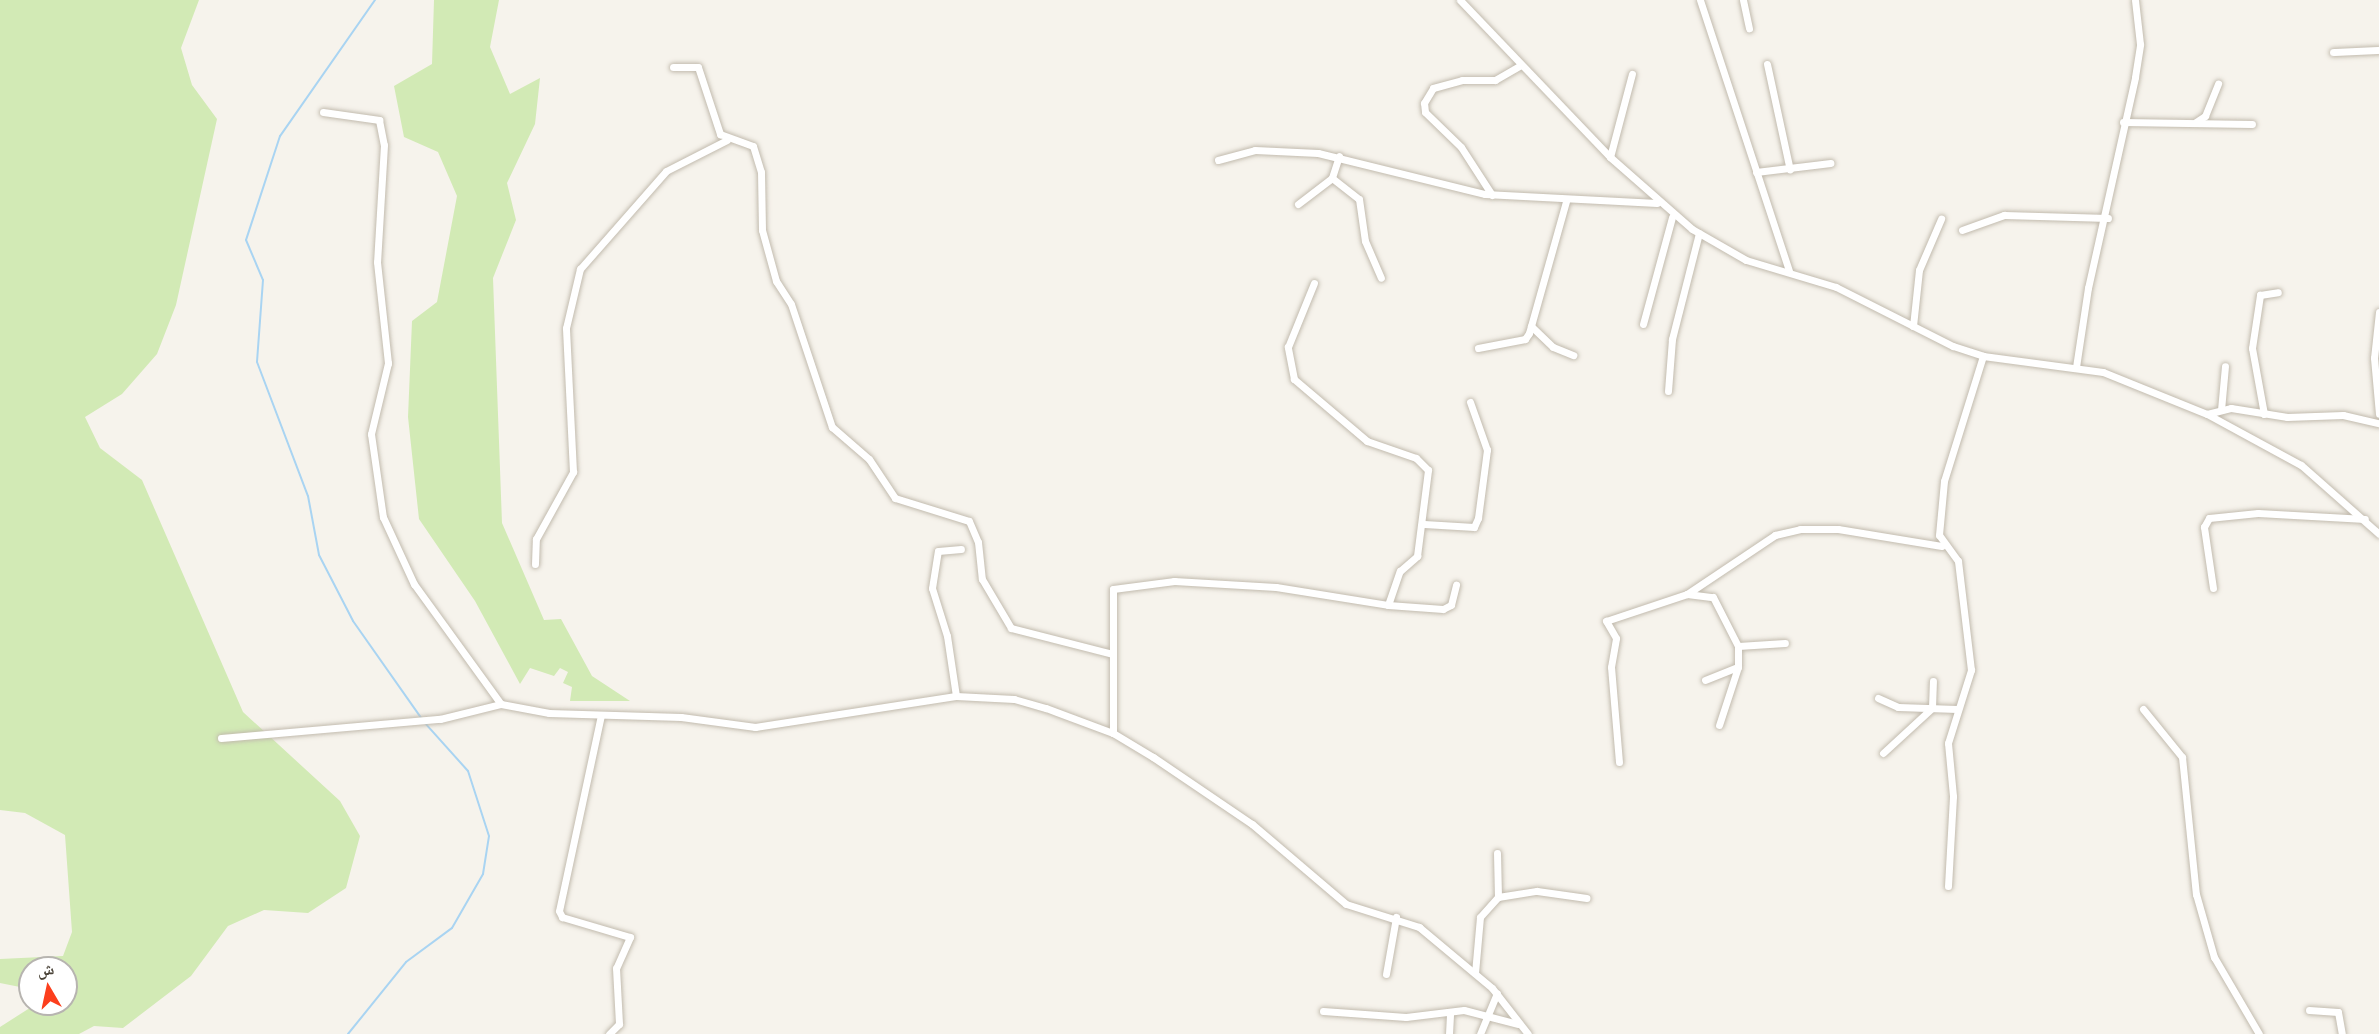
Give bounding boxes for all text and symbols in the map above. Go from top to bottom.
north arrow [18,956,78,1016]
text: ش [35,958,56,982]

